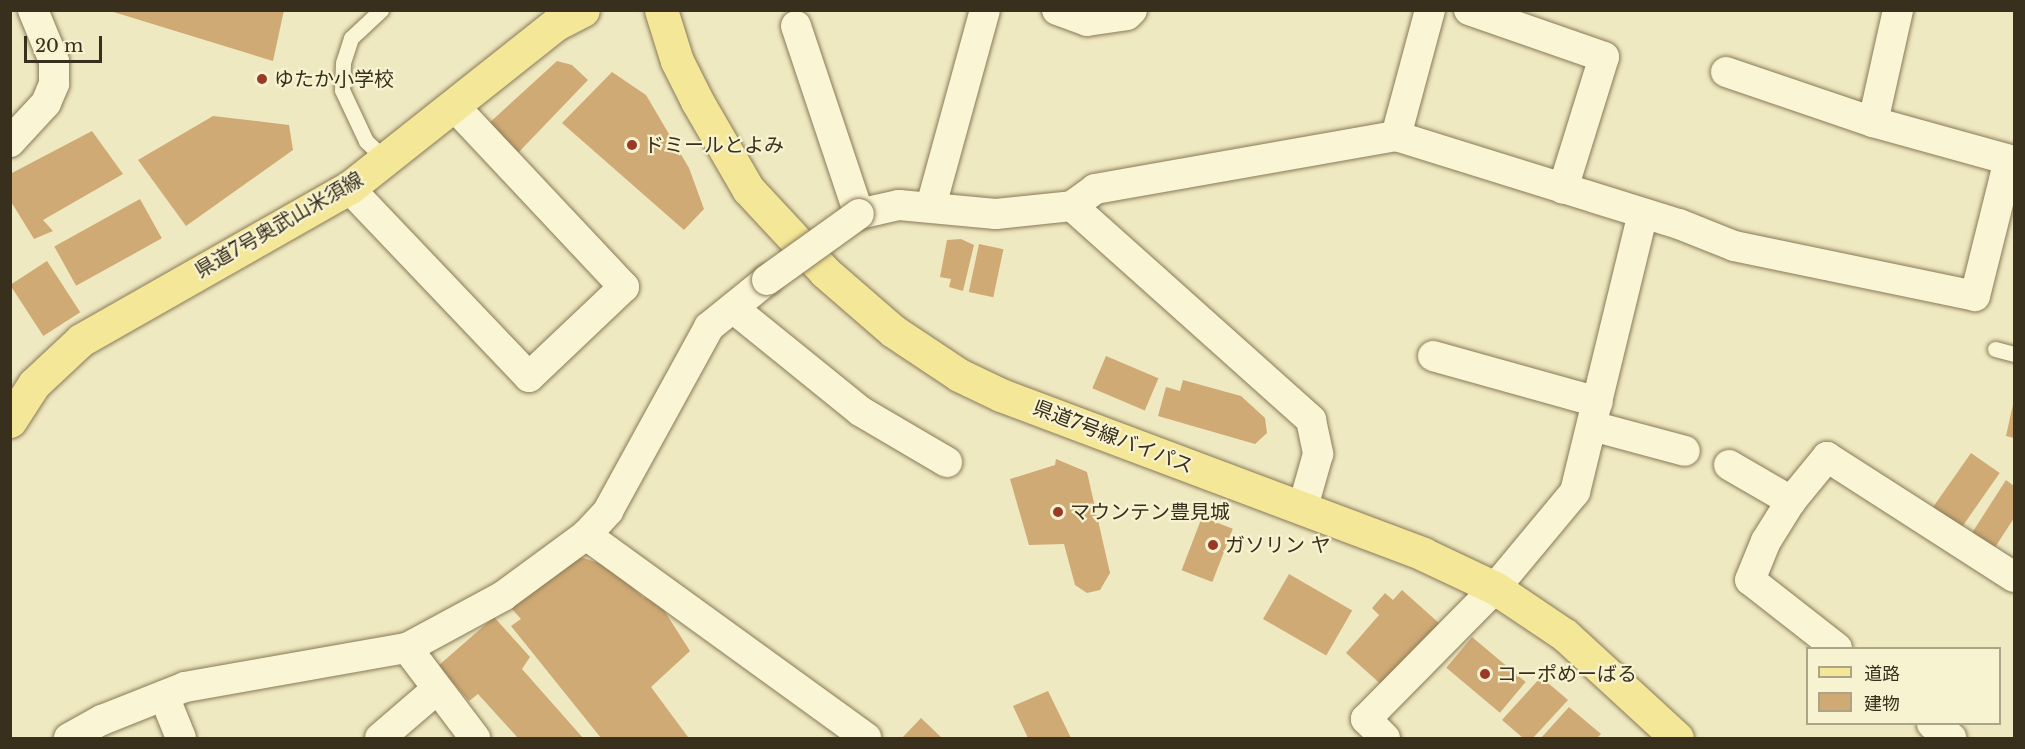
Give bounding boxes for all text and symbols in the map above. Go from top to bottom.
scale bar [27,24,105,62]
text: 20 m [35,35,83,57]
place label: ゆたか小学校 [274,67,394,91]
marker: ゆたか小学校 [255,72,269,86]
place label: ドミールとよみ [644,133,784,157]
marker: ドミールとよみ [625,138,639,152]
street label: 県道7号奥武山米須線 [191,167,367,283]
street label: 県道7号線バイパス [1029,395,1197,479]
place label: マウンテン豊見城 [1070,500,1230,524]
marker: マウンテン豊見城 [1051,505,1065,519]
place label: ガソリン ヤ [1225,533,1331,557]
marker: ガソリン ヤ [1206,538,1220,552]
legend [1806,647,2001,725]
place label: コーポめーばる [1497,662,1637,686]
text: 道路 [1864,663,1900,685]
marker: コーポめーばる [1478,667,1492,681]
text: 建物 [1864,693,1900,715]

